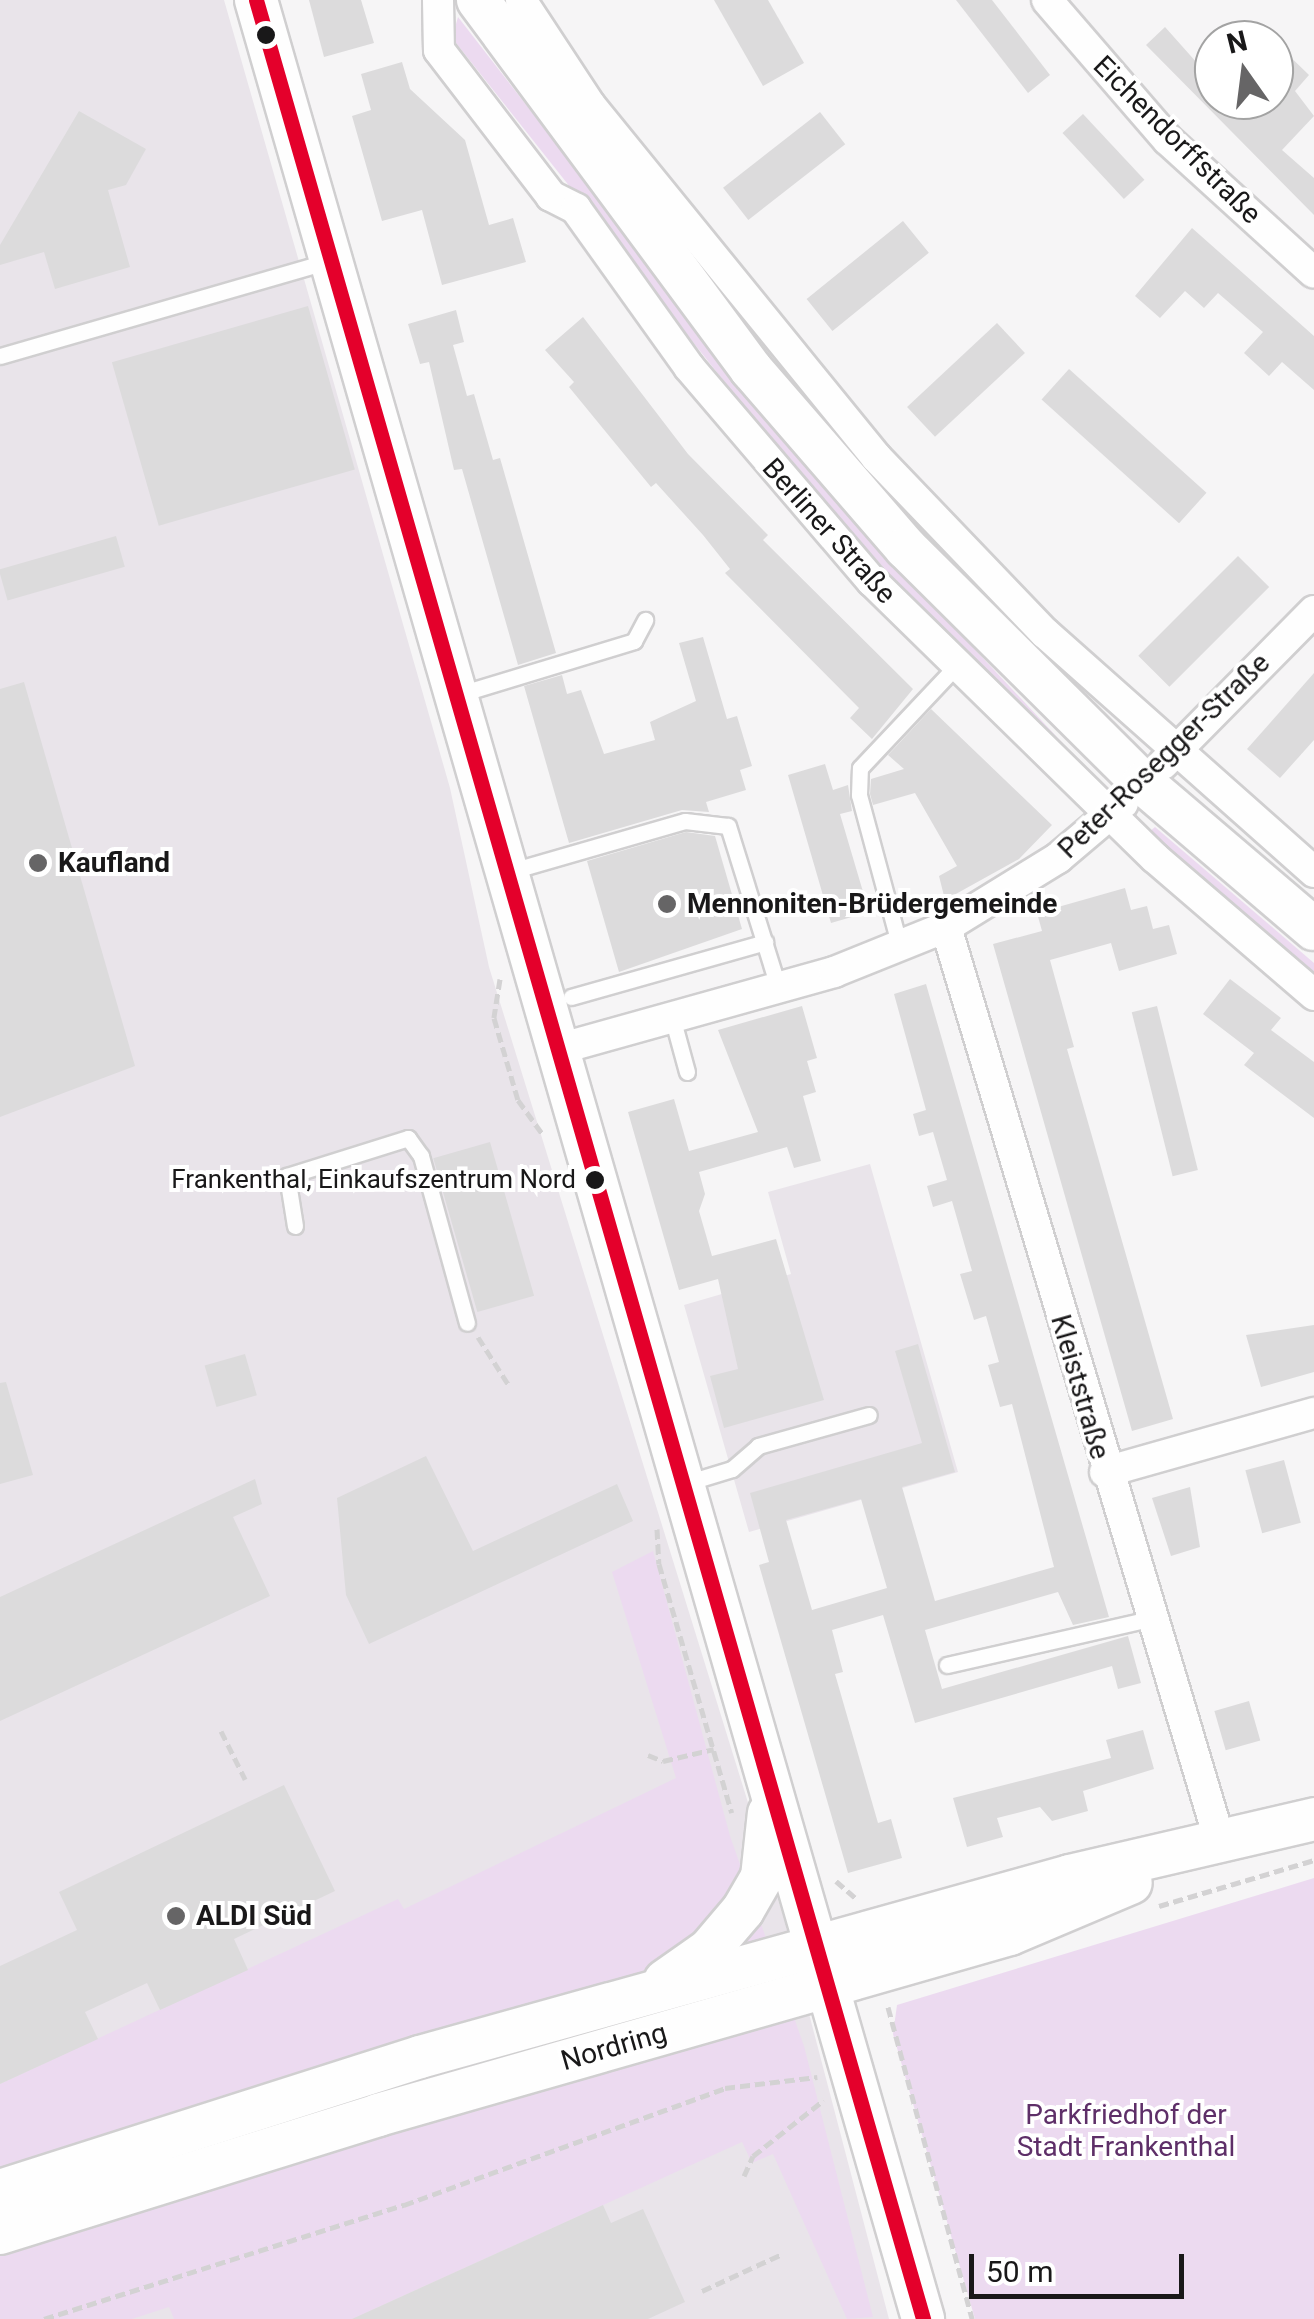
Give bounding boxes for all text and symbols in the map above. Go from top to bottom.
north arrow [1194,20,1294,120]
text: N [1224,24,1251,61]
unlabelled marker [256,25,276,45]
street label: Eichendorffstraße [1086,49,1268,231]
street label: Berliner Straße [755,452,903,610]
street label: Peter-Rosegger-Straße [1051,646,1277,866]
place label: Kaufland [58,846,170,880]
marker: Kaufland [27,852,49,874]
place label: Mennoniten-Brüdergemeinde [687,887,1057,921]
marker: Mennoniten-Brüdergemeinde [656,893,678,915]
place label: Frankenthal, Einkaufszentrum Nord [171,1164,576,1196]
marker: Frankenthal, Einkaufszentrum Nord [585,1170,605,1190]
street label: Kleiststraße [1043,1311,1117,1463]
place label: ALDI Süd [196,1899,312,1933]
marker: ALDI Süd [165,1905,187,1927]
street label: Nordring [557,2016,671,2078]
park label: Parkfriedhof der Stadt Frankenthal [1017,2098,1235,2164]
scale bar [974,2234,1189,2296]
text: 50 m [986,2254,1053,2289]

